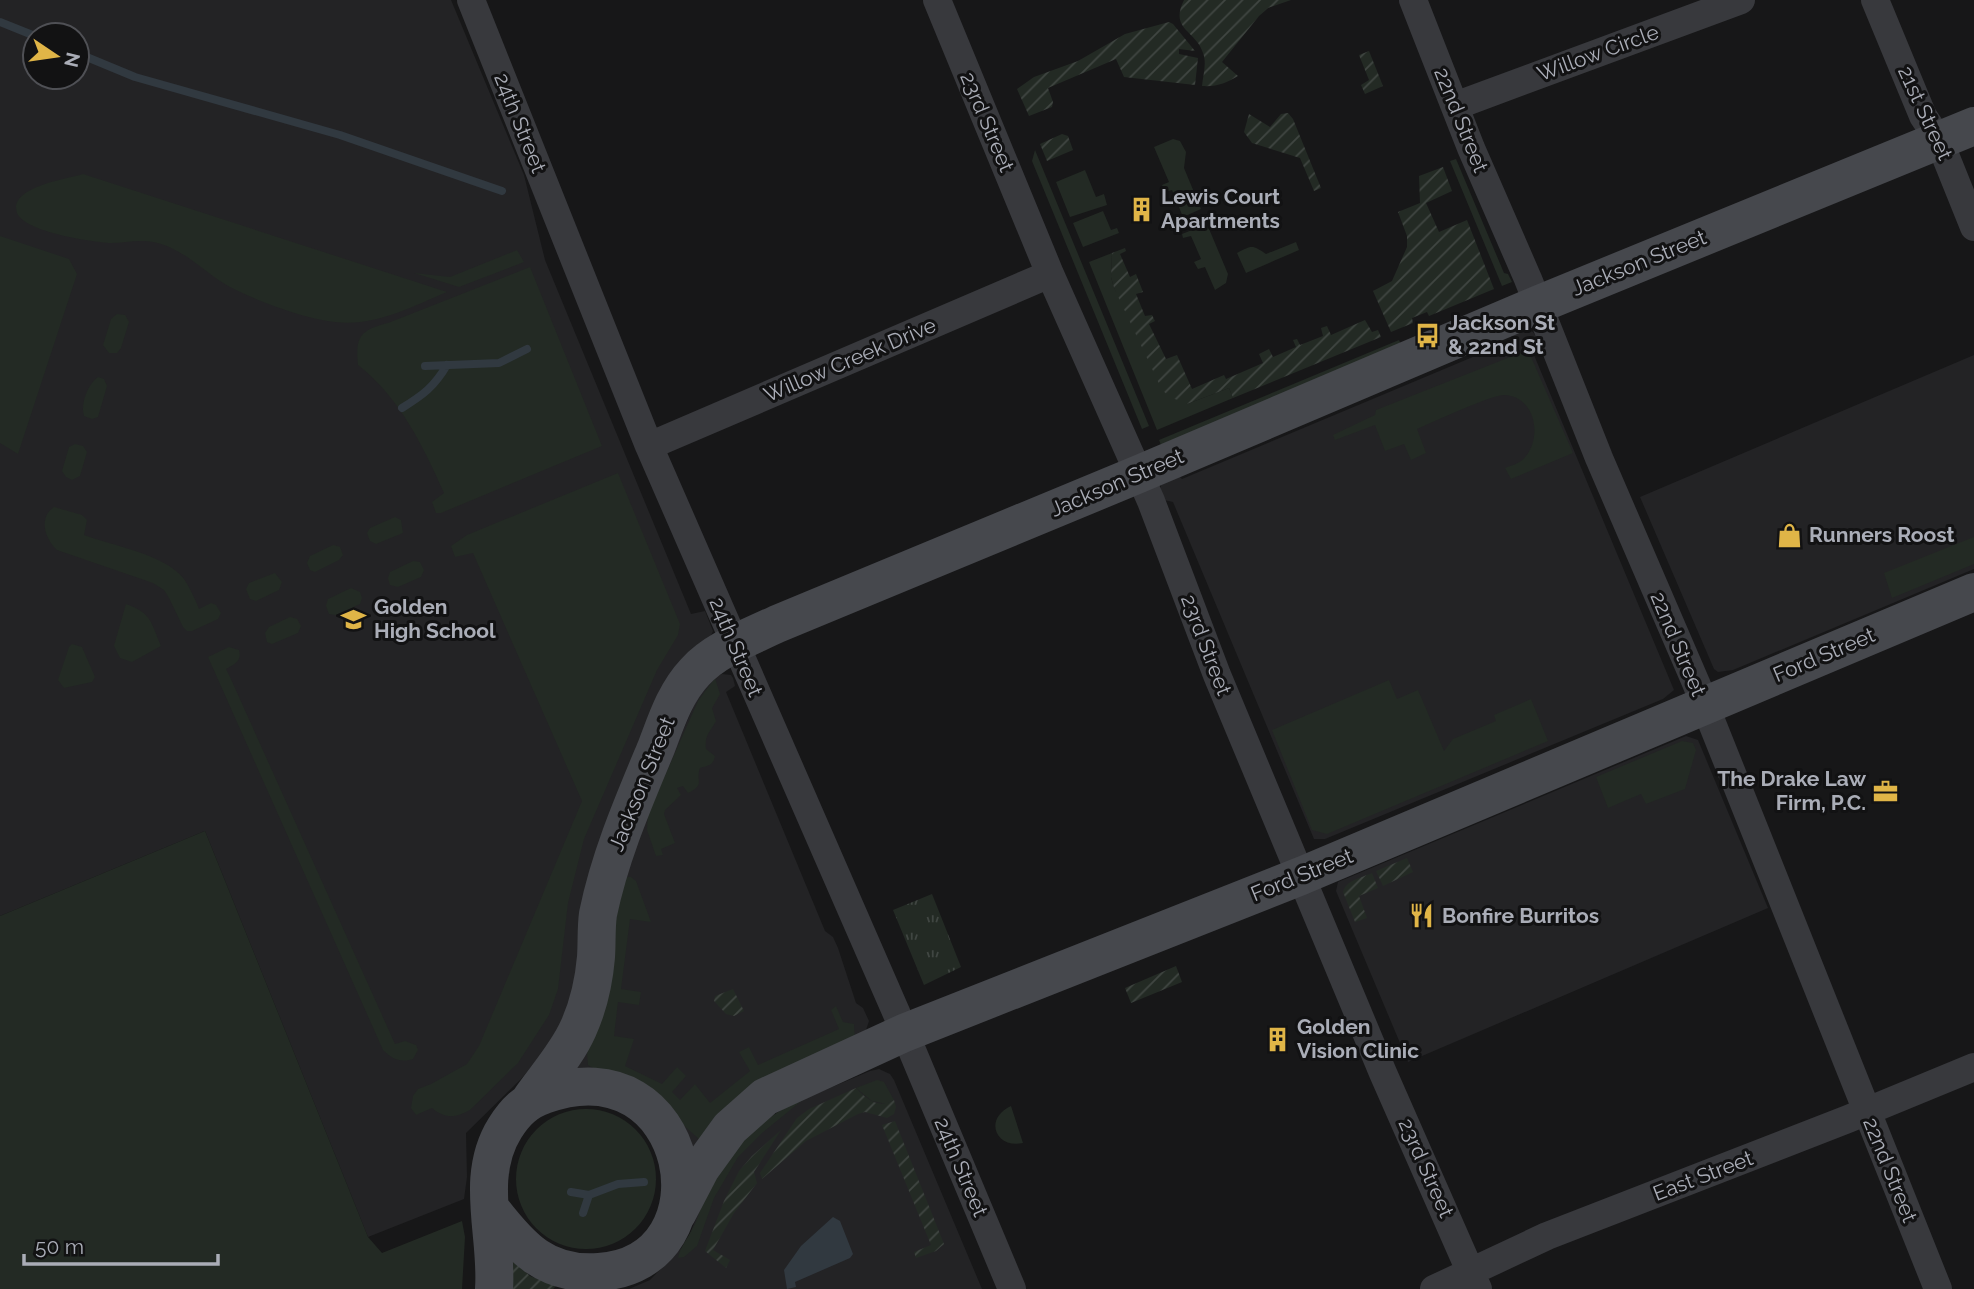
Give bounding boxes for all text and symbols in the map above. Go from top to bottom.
street label: Willow Circle [1534,19,1662,86]
north arrow [21,21,91,91]
text: N [60,50,85,69]
street label: 21st Street [1893,62,1958,164]
street label: 22nd Street [1429,64,1494,176]
street label: 23rd Street [955,68,1020,175]
street label: 24th Street [489,69,552,176]
place label: Lewis Court Apartments [1161,184,1280,233]
building icon: Lewis Court Apartments [1127,195,1155,223]
street label: Jackson Street [1568,224,1710,301]
place label: Jackson St & 22nd St [1448,310,1555,359]
street label: Willow Creek Drive [760,312,940,407]
bus stop icon: Jackson St & 22nd St [1414,321,1442,349]
street label: Jackson Street [1046,443,1187,522]
shop icon: Runners Roost [1775,521,1803,549]
place label: Runners Roost [1809,522,1955,547]
street label: 22nd Street [1645,588,1712,700]
street label: 23rd Street [1176,591,1237,699]
street label: 24th Street [704,593,769,700]
place label: Golden High School [374,594,496,643]
school or university icon: Golden High School [340,605,368,633]
street label: Ford Street [1769,622,1878,687]
street label: Jackson Street [603,713,680,855]
place label: The Drake Law Firm, P.C. [1717,766,1866,815]
office icon: The Drake Law Firm, P.C. [1872,777,1900,805]
street label: Ford Street [1247,843,1357,906]
restaurant icon: Bonfire Burritos [1408,902,1436,930]
place label: Bonfire Burritos [1442,903,1599,928]
place label: Golden Vision Clinic [1297,1014,1419,1063]
building icon: Golden Vision Clinic [1263,1025,1291,1053]
street label: 24th Street [929,1113,994,1220]
street label: 23rd Street [1394,1114,1459,1221]
street label: 22nd Street [1858,1114,1923,1226]
street label: East Street [1649,1145,1756,1206]
scale bar [24,1222,219,1266]
text: 50 m [35,1234,84,1259]

